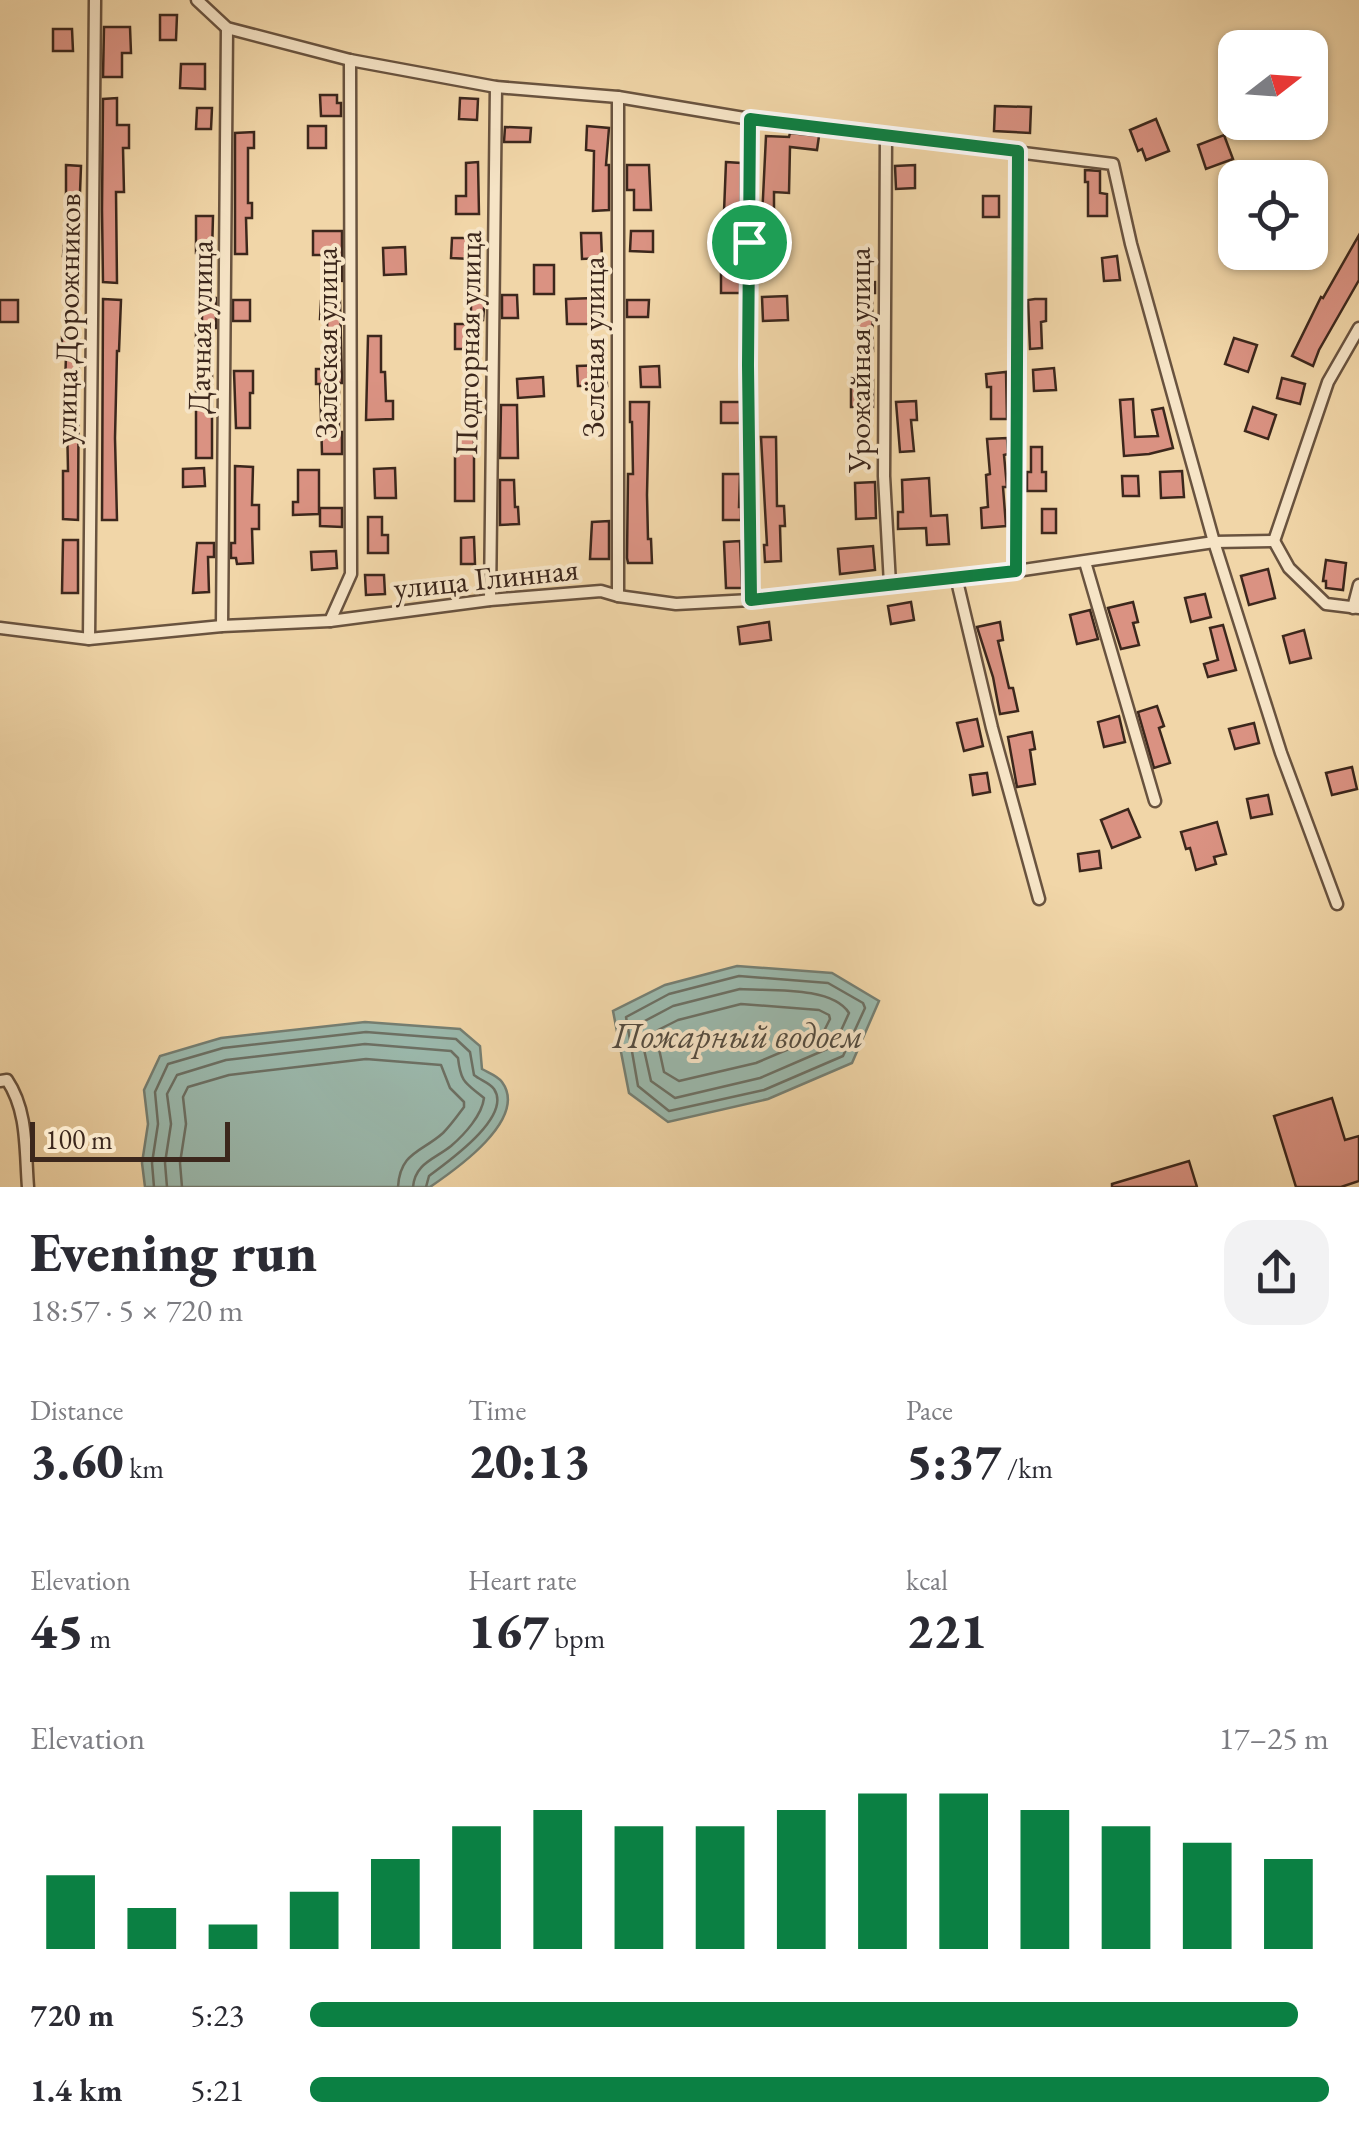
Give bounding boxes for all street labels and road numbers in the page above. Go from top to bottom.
street label: улица Дорожников [44,193,90,445]
street label: Подгорная улица [445,230,491,456]
street label: Дачная улица [177,239,223,414]
street label: Залеская улица [305,247,347,439]
street label: Урожайная улица [838,247,880,474]
street label: Зелёная улица [572,256,614,438]
street label: улица Глинная [391,547,581,609]

